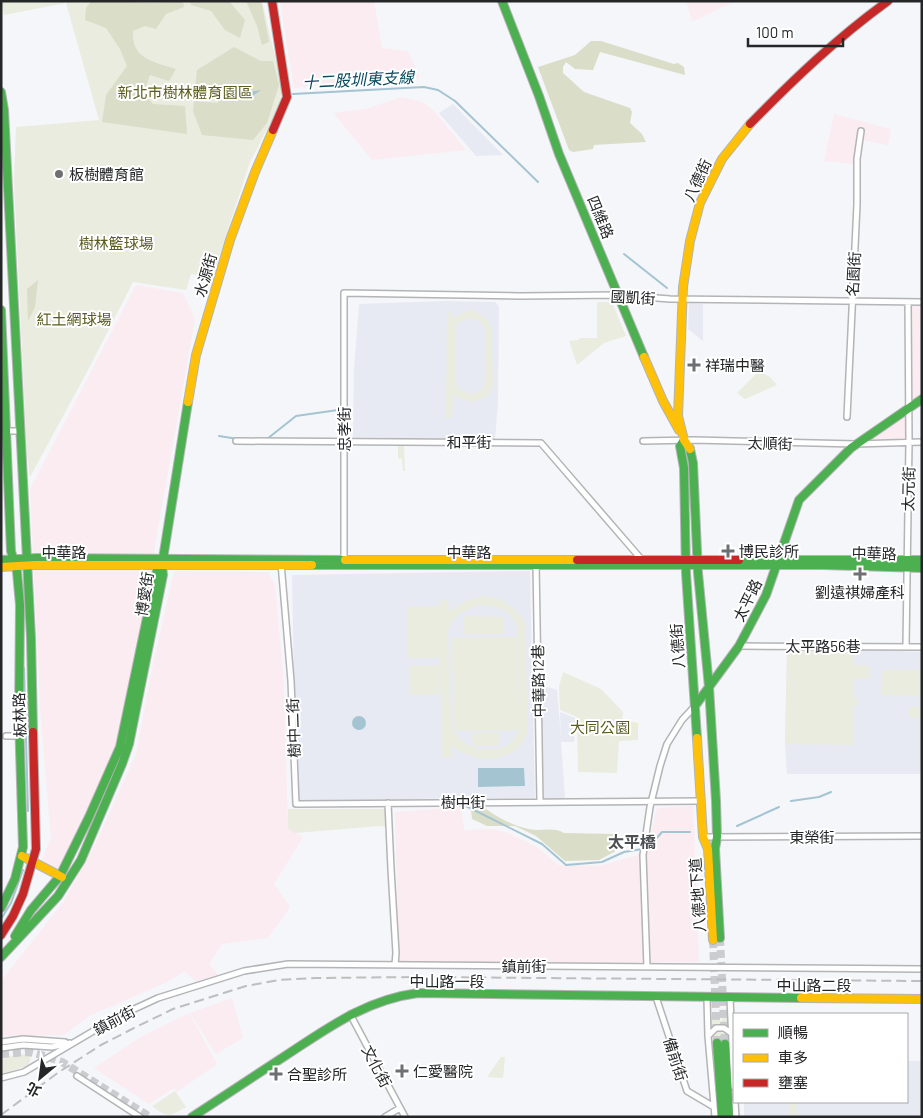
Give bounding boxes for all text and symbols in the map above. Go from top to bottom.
scale bar [748,15,843,47]
text: 100 m [756,23,794,41]
water label: 十二股圳東支線 [302,66,416,91]
park label: 新北市樹林體育園區 [117,83,253,101]
street label: 八德街 [679,156,715,204]
place label: 板樹體育館 [69,165,144,183]
marker: 板樹體育館 [53,168,65,180]
street label: 四維路 [584,193,618,241]
park label: 樹林籃球場 [78,234,154,252]
street label: 水源街 [190,251,220,299]
street label: 名園街 [843,251,863,297]
street label: 國凱街 [610,287,656,307]
park label: 紅土網球場 [36,310,112,328]
place label: 祥瑞中醫 [705,356,765,374]
marker: 祥瑞中醫 [687,358,701,372]
street label: 忠孝街 [335,406,353,452]
street label: 和平街 [446,433,492,451]
street label: 太順街 [747,434,793,452]
street label: 太元街 [899,466,917,512]
place label: 博民診所 [739,542,799,560]
street label: 中華路 [41,543,87,561]
street label: 中華路 [446,543,492,561]
marker: 博民診所 [721,544,735,558]
street label: 中華路 [851,544,897,562]
marker: 劉遠祺婦產科 [853,567,867,581]
street label: 博愛街 [132,570,156,618]
street label: 太平路 [729,576,765,624]
place label: 劉遠祺婦產科 [815,583,905,601]
street label: 八德街 [666,623,688,669]
street label: 太平路56巷 [785,637,861,655]
street label: 中華路12巷 [528,644,548,718]
street label: 板林路 [9,692,29,738]
street label: 樹中二街 [283,698,303,758]
park label: 大同公園 [570,718,630,736]
street label: 樹中街 [440,793,486,811]
street label: 東榮街 [789,828,835,846]
district label: 太平橋 [608,832,656,851]
street label: 八德地下道 [685,857,709,933]
street label: 鎮前街 [501,957,547,975]
street label: 中山路一段 [409,972,485,990]
street label: 中山路二段 [776,976,852,994]
street label: 鎮前街 [90,1001,138,1039]
legend [733,1013,908,1103]
text: 順暢 [778,1023,808,1041]
street label: 備前街 [660,1035,692,1083]
street label: 文化街 [358,1042,396,1090]
text: 車多 [778,1048,808,1066]
north arrow [15,1053,65,1103]
place label: 仁愛醫院 [413,1062,473,1080]
marker: 仁愛醫院 [395,1064,409,1078]
place label: 合聖診所 [287,1065,347,1083]
marker: 合聖診所 [269,1067,283,1081]
text: 壅塞 [778,1073,808,1091]
text: 北 [23,1079,44,1101]

